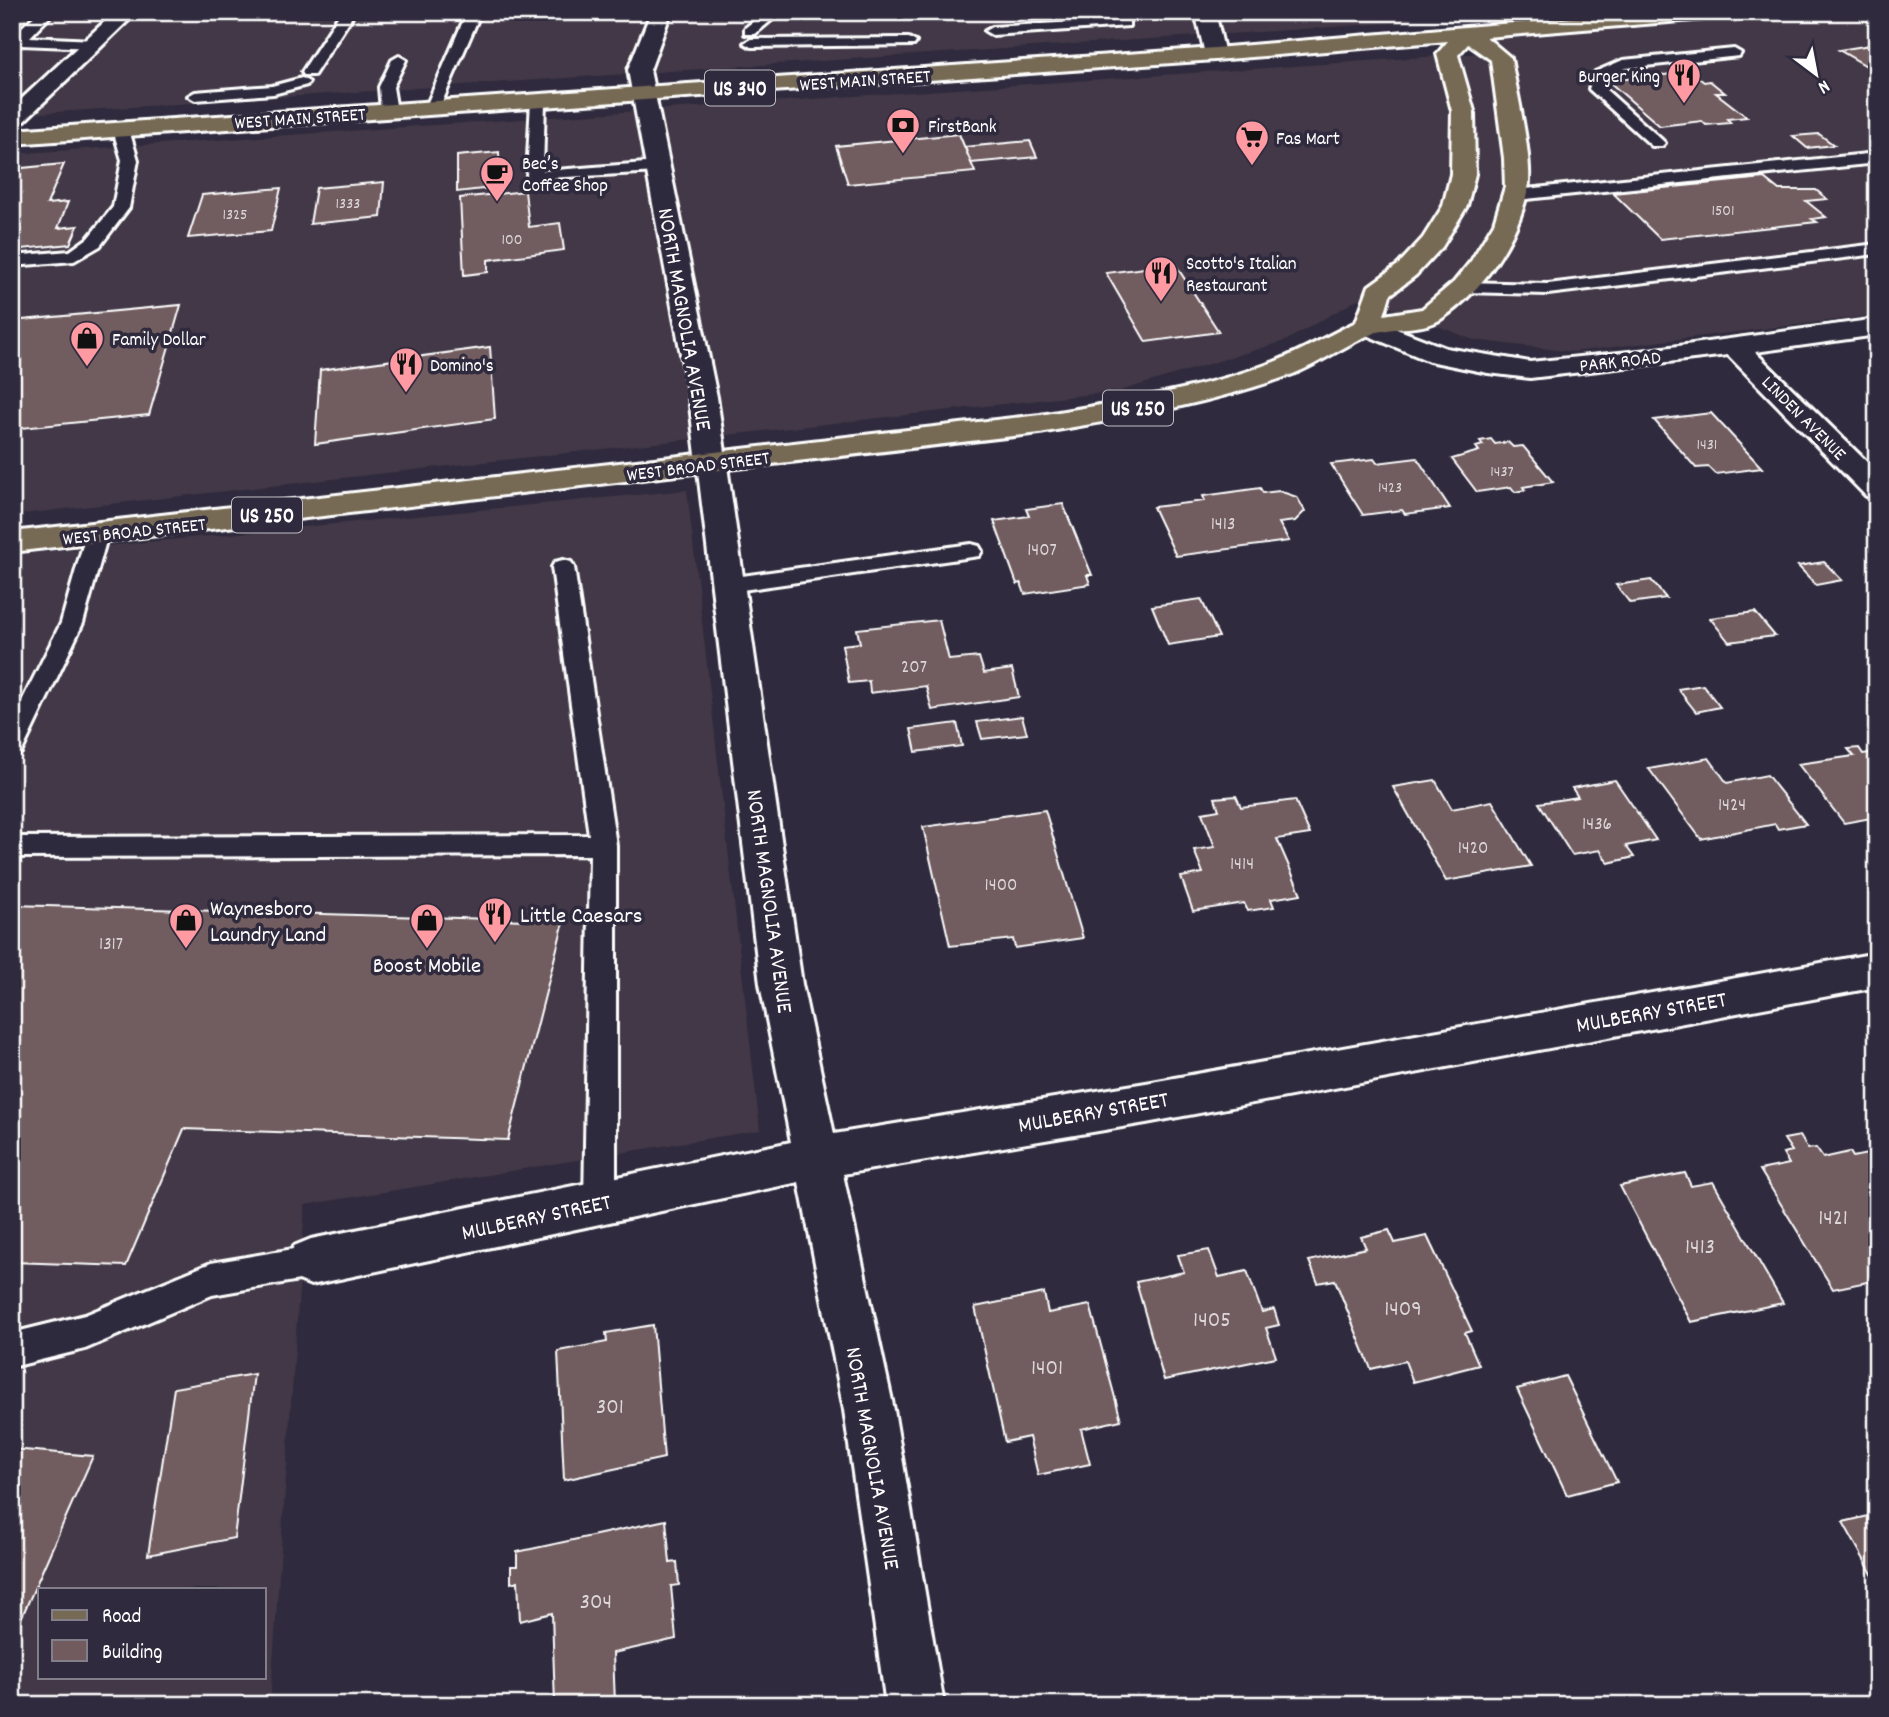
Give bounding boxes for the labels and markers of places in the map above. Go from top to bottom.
restaurant icon: Burger King [1665,56,1703,105]
place label: Burger King [1578,65,1660,92]
bank icon: FirstBank [884,106,922,155]
place label: FirstBank [928,115,997,142]
supermarket icon: Fas Mart [1233,118,1271,167]
place label: Fas Mart [1276,127,1340,154]
place label: Bec’s Coffee Shop [522,152,608,201]
cafe icon: Bec’s Coffee Shop [478,154,516,203]
place label: Scotto's Italian Restaurant [1186,252,1297,301]
restaurant icon: Scotto's Italian Restaurant [1142,254,1180,303]
shop icon: Family Dollar [68,319,106,368]
place label: Family Dollar [112,328,206,355]
restaurant icon: Domino's [387,345,425,394]
place label: Domino's [430,354,494,381]
place label: Waynesboro Laundry Land [210,894,326,953]
restaurant icon: Little Caesars [476,895,514,944]
shop icon: Waynesboro Laundry Land [167,901,205,950]
shop icon: Boost Mobile [408,901,446,950]
place label: Little Caesars [520,901,642,934]
place label: Boost Mobile [373,951,481,984]

